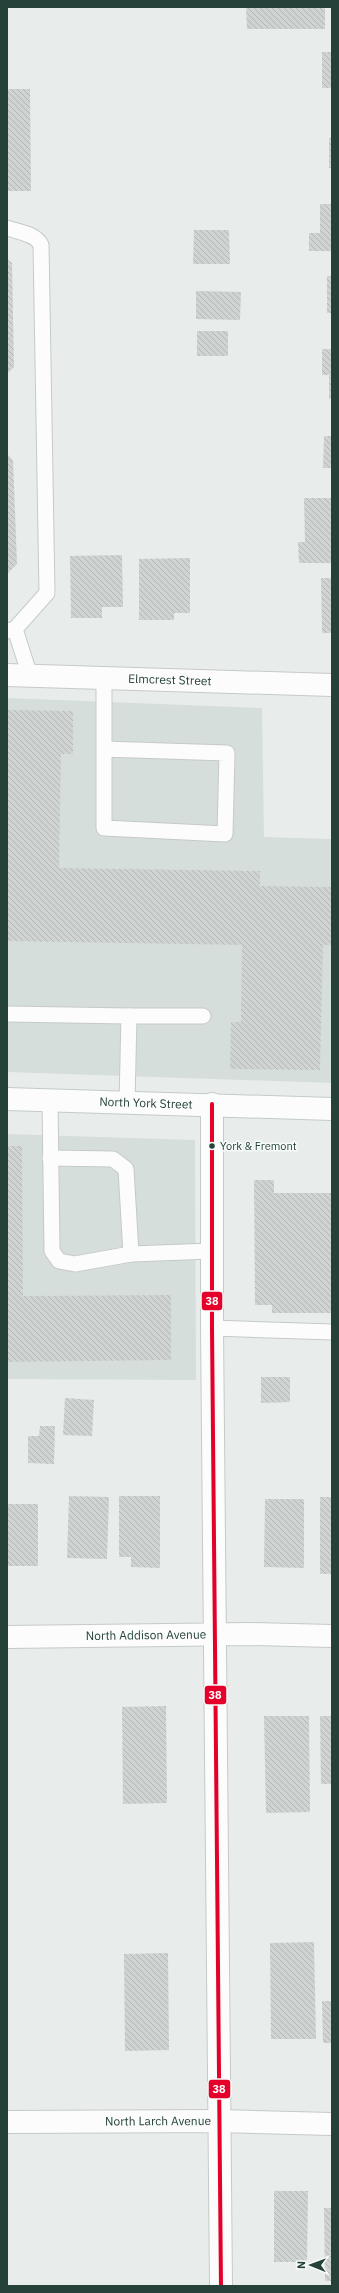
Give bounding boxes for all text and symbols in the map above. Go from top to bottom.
street label: Elmcrest Street [128,671,212,688]
street label: North York Street [99,1094,193,1112]
place label: York & Fremont [220,1139,297,1153]
marker: York & Fremont [207,1141,217,1151]
line badge: 38 [201,1291,223,1311]
text: 38 [205,1294,219,1308]
street label: North Addison Avenue [86,1627,207,1643]
line badge: 38 [204,1685,227,1705]
text: 38 [208,1688,222,1702]
line badge: 38 [208,2079,231,2099]
text: 38 [212,2082,226,2096]
street label: North Larch Avenue [105,2113,212,2129]
north arrow [291,2245,331,2285]
text: N [294,2261,308,2269]

